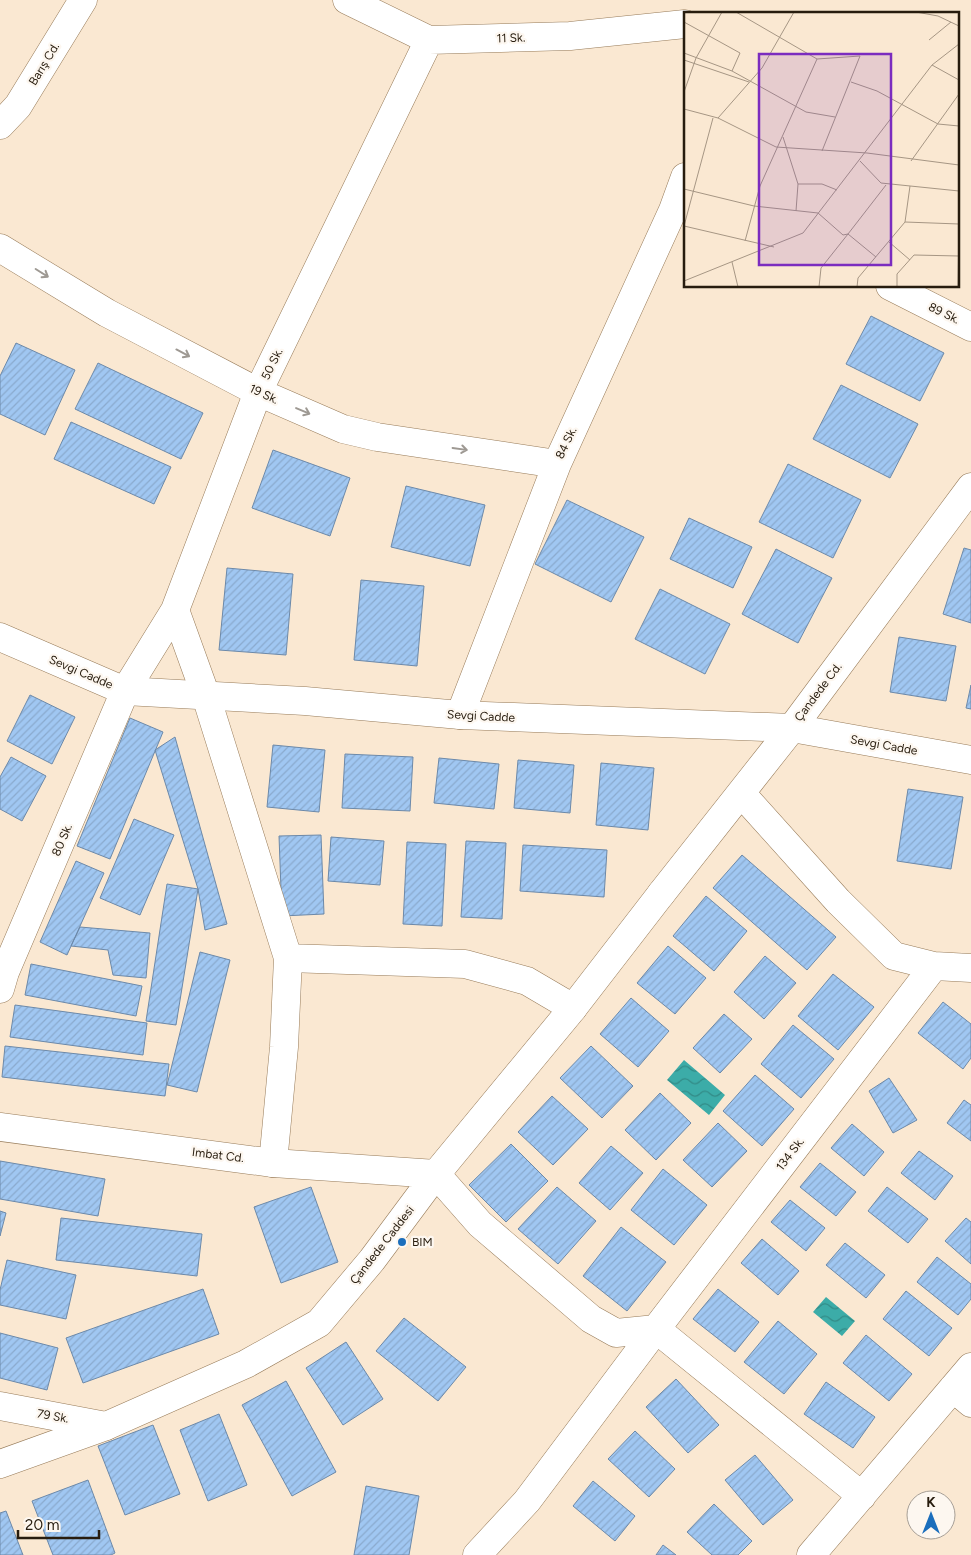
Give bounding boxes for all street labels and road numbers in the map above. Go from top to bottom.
street label: 11 Sk. [496,31,526,45]
street label: Barış Cd. [26,40,62,88]
street label: 89 Sk. [926,300,962,326]
street label: 50 Sk. [258,346,286,382]
street label: 19 Sk. [247,381,281,407]
street label: 84 Sk. [553,425,579,461]
street label: Sevgi Cadde [47,652,115,692]
street label: Çandede Cd. [791,660,845,724]
street label: Sevgi Cadde [447,707,516,725]
street label: Sevgi Cadde [849,732,919,758]
street label: 80 Sk. [49,822,75,858]
street label: 134 Sk. [773,1135,807,1173]
street label: Imbat Cd. [191,1145,245,1165]
street label: Çandede Caddesi [347,1203,417,1287]
street label: 79 Sk. [36,1406,70,1426]

